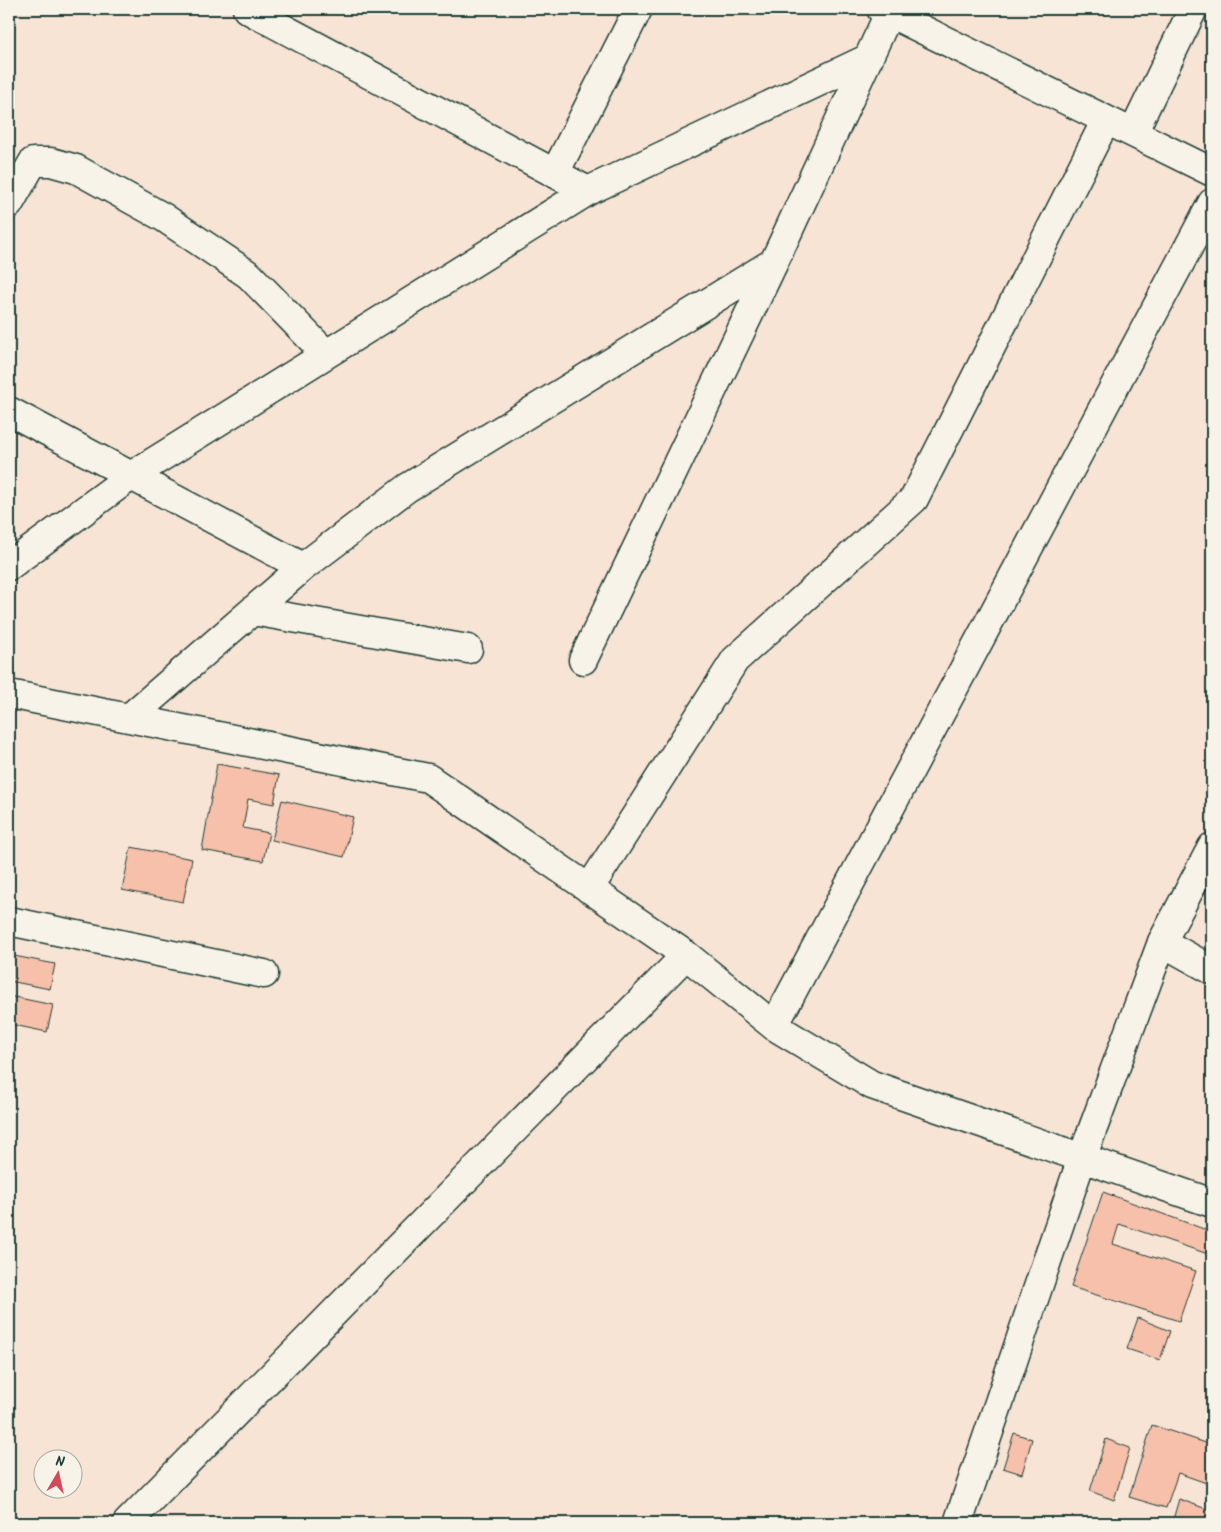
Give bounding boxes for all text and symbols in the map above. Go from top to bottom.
north arrow [32,1450,82,1500]
text: N [54,1451,66,1474]

